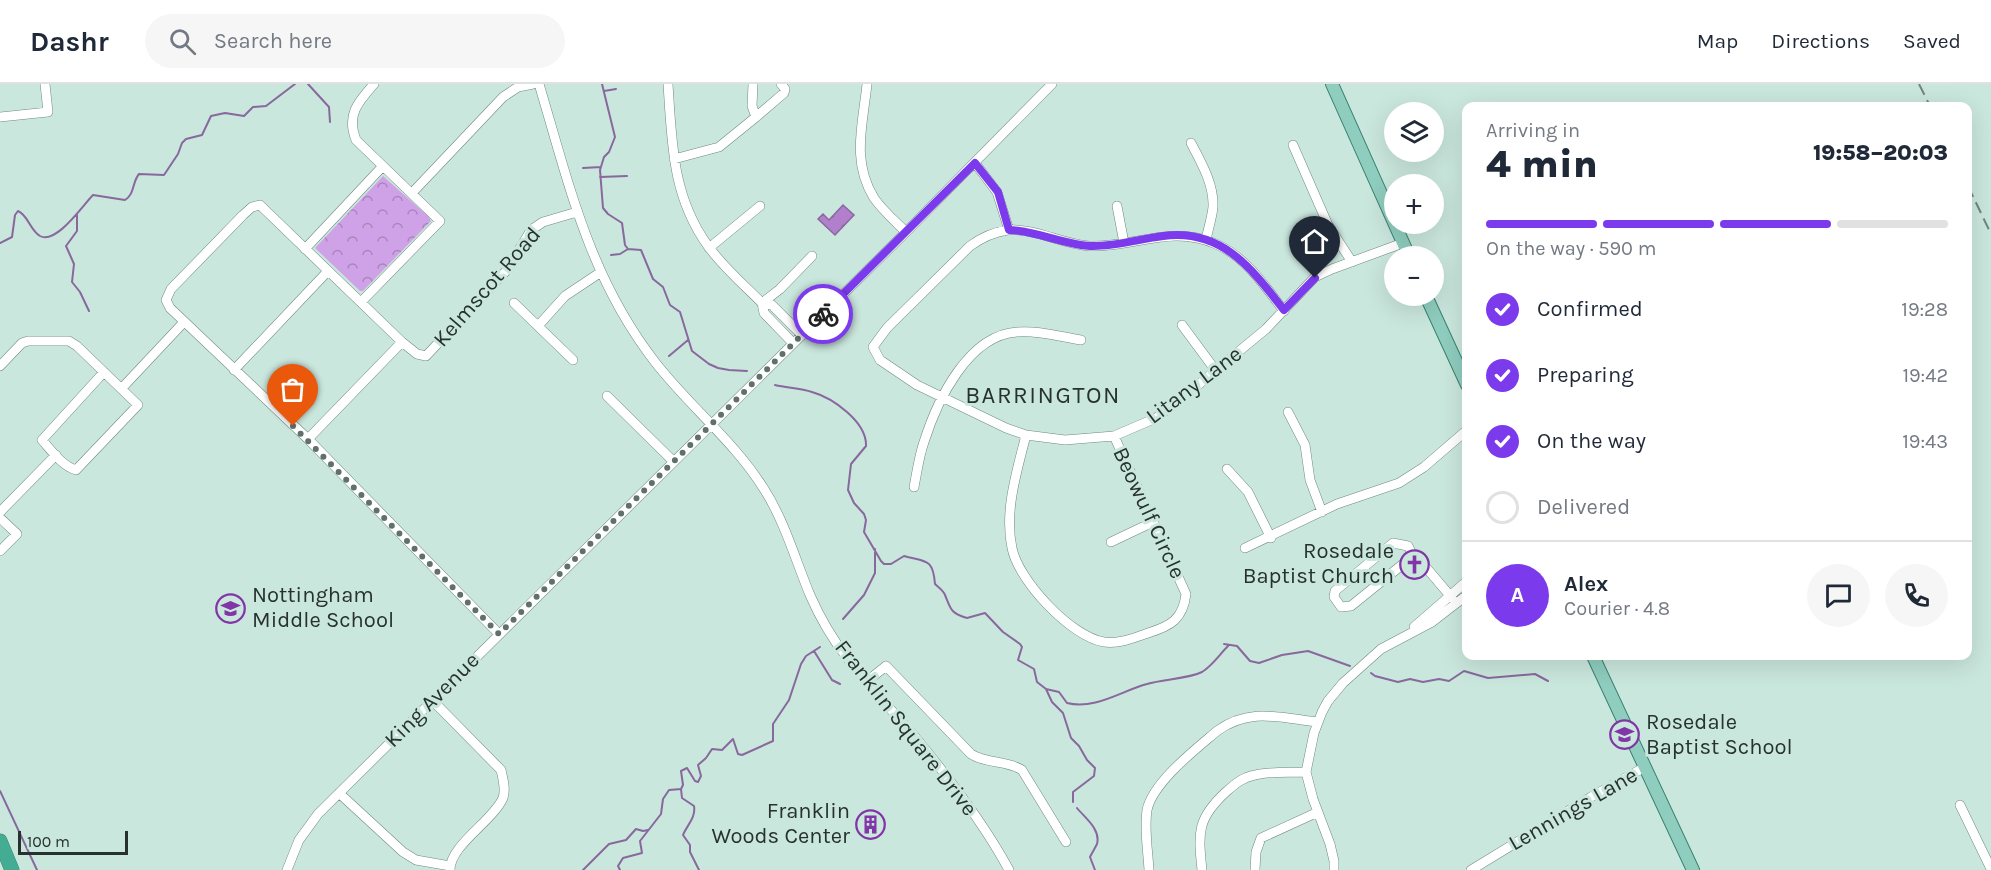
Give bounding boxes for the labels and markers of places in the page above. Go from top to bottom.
pin [1289,216,1340,278]
pin [267,364,318,426]
place label: Rosedale Baptist Church [1243,538,1394,589]
church icon: Rosedale Baptist Church [1399,548,1431,580]
place label: Nottingham Middle School [252,582,394,633]
school or university icon: Nottingham Middle School [215,592,247,624]
place label: Rosedale Baptist School [1646,709,1793,760]
school or university icon: Rosedale Baptist School [1609,719,1641,751]
place label: Franklin Woods Center [712,798,850,849]
building icon: Franklin Woods Center [855,808,887,840]

